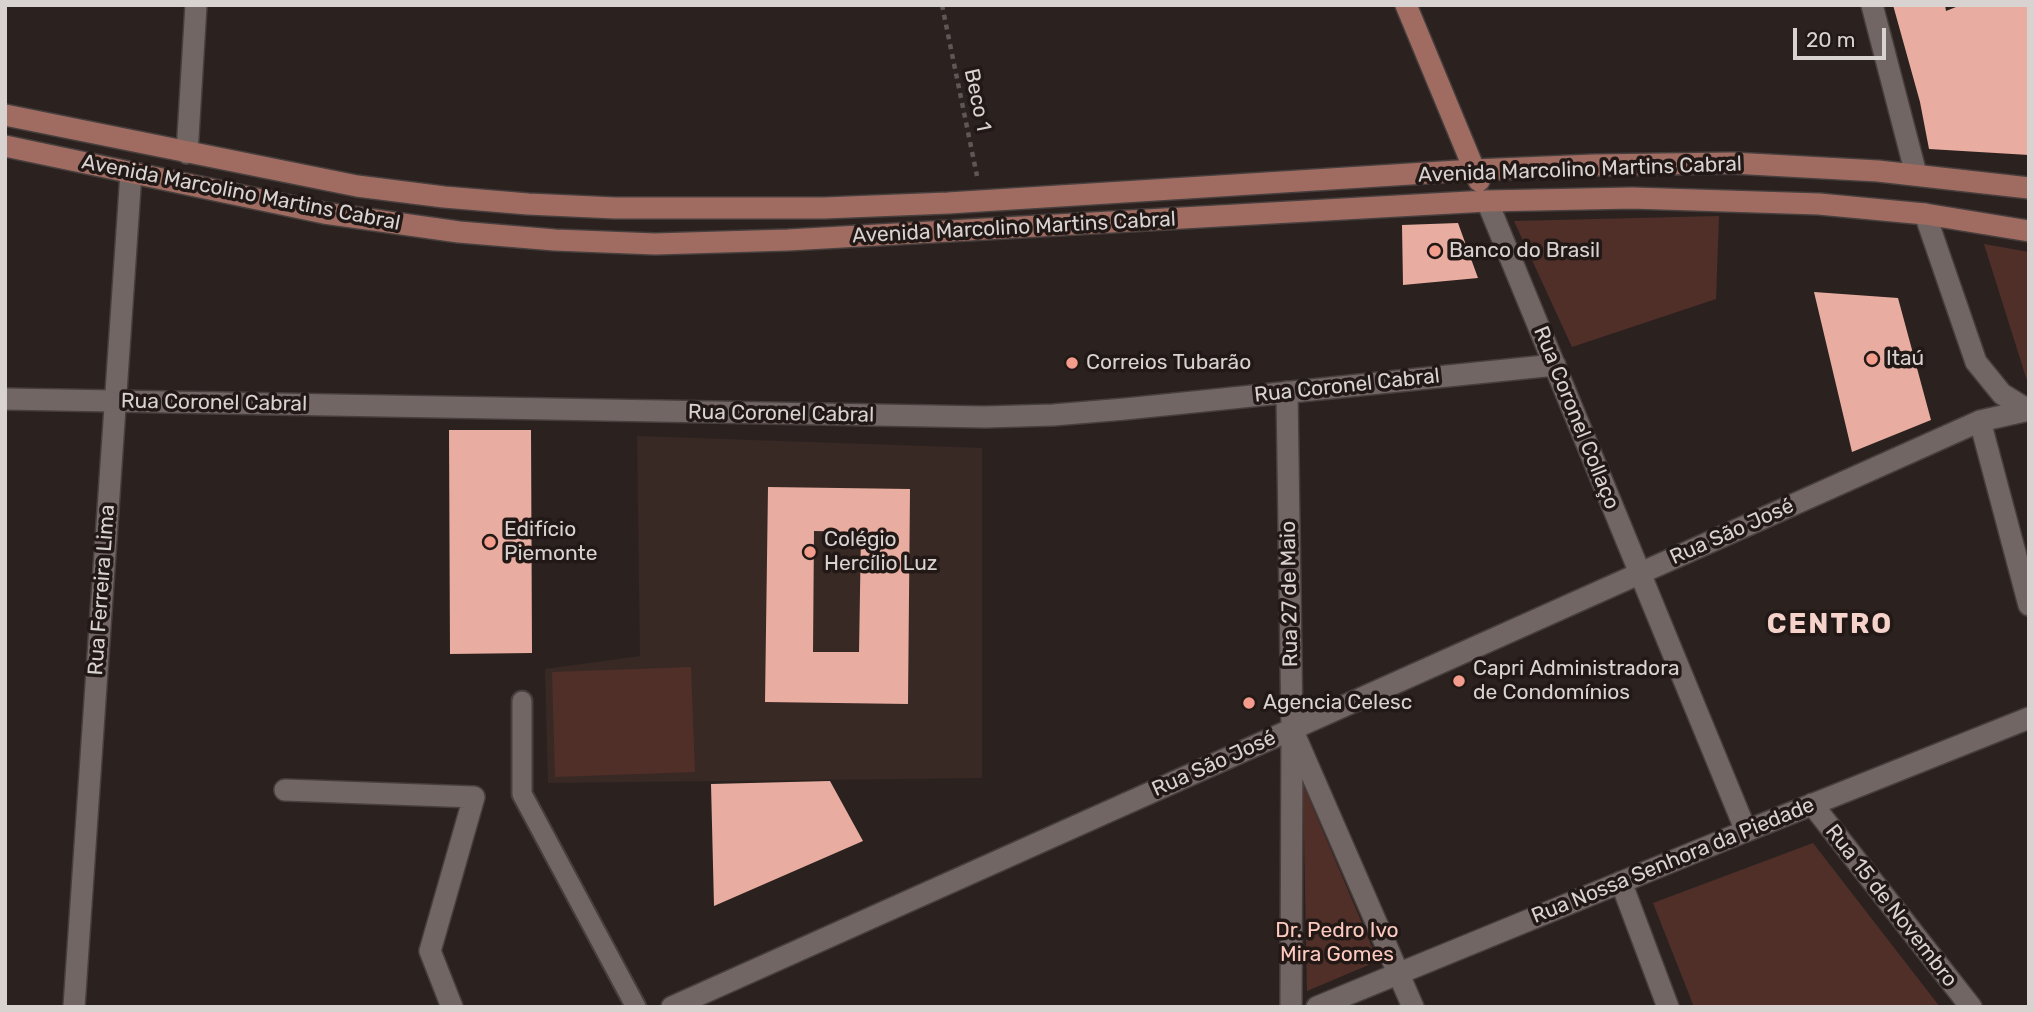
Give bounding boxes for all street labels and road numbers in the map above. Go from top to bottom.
street label: Beco 1 [958,66,996,134]
street label: Avenida Marcolino Martins Cabral [80,150,402,236]
street label: Avenida Marcolino Martins Cabral [1418,152,1742,188]
street label: Avenida Marcolino Martins Cabral [852,207,1176,249]
street label: Rua Coronel Collaço [1528,323,1624,513]
street label: Rua Coronel Cabral [1253,364,1441,408]
street label: Rua Coronel Cabral [121,389,307,417]
street label: Rua Coronel Cabral [688,400,874,428]
street label: Rua São José [1666,493,1798,571]
street label: Rua Ferreira Lima [83,504,121,676]
street label: Rua 27 de Maio [1276,521,1304,667]
street label: Rua São José [1148,725,1280,803]
street label: Rua Nossa Senhora da Piedade [1528,793,1818,929]
street label: Rua 15 de Novembro [1820,820,1962,992]

